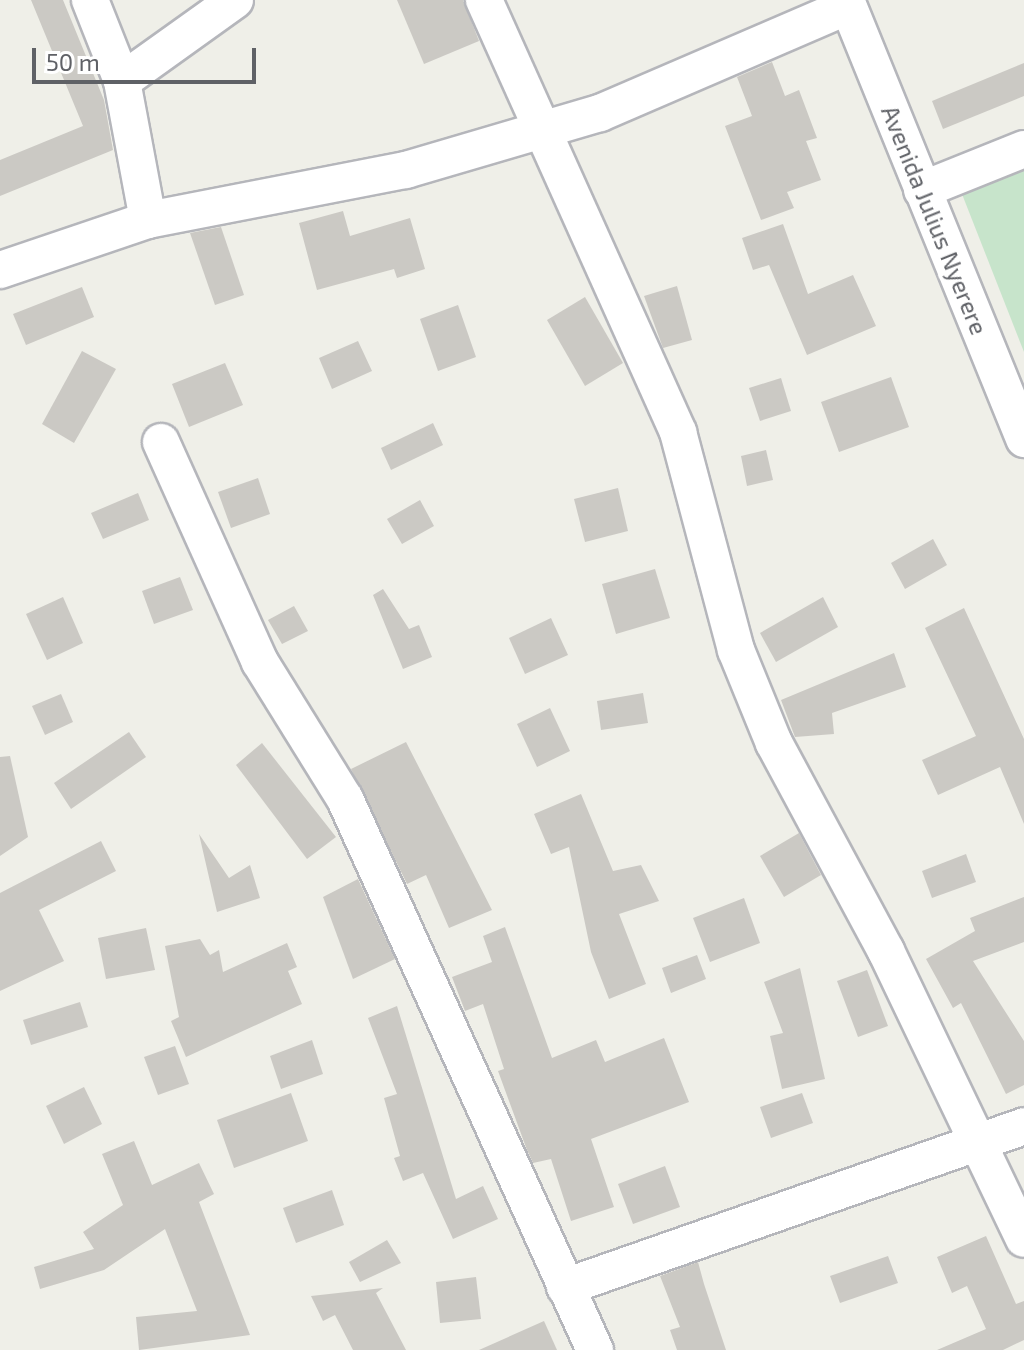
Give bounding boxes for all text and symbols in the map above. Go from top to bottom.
scale bar [36,32,260,82]
text: 50 m [46,47,100,76]
street label: Avenida Julius Nyerere [876,101,994,339]

